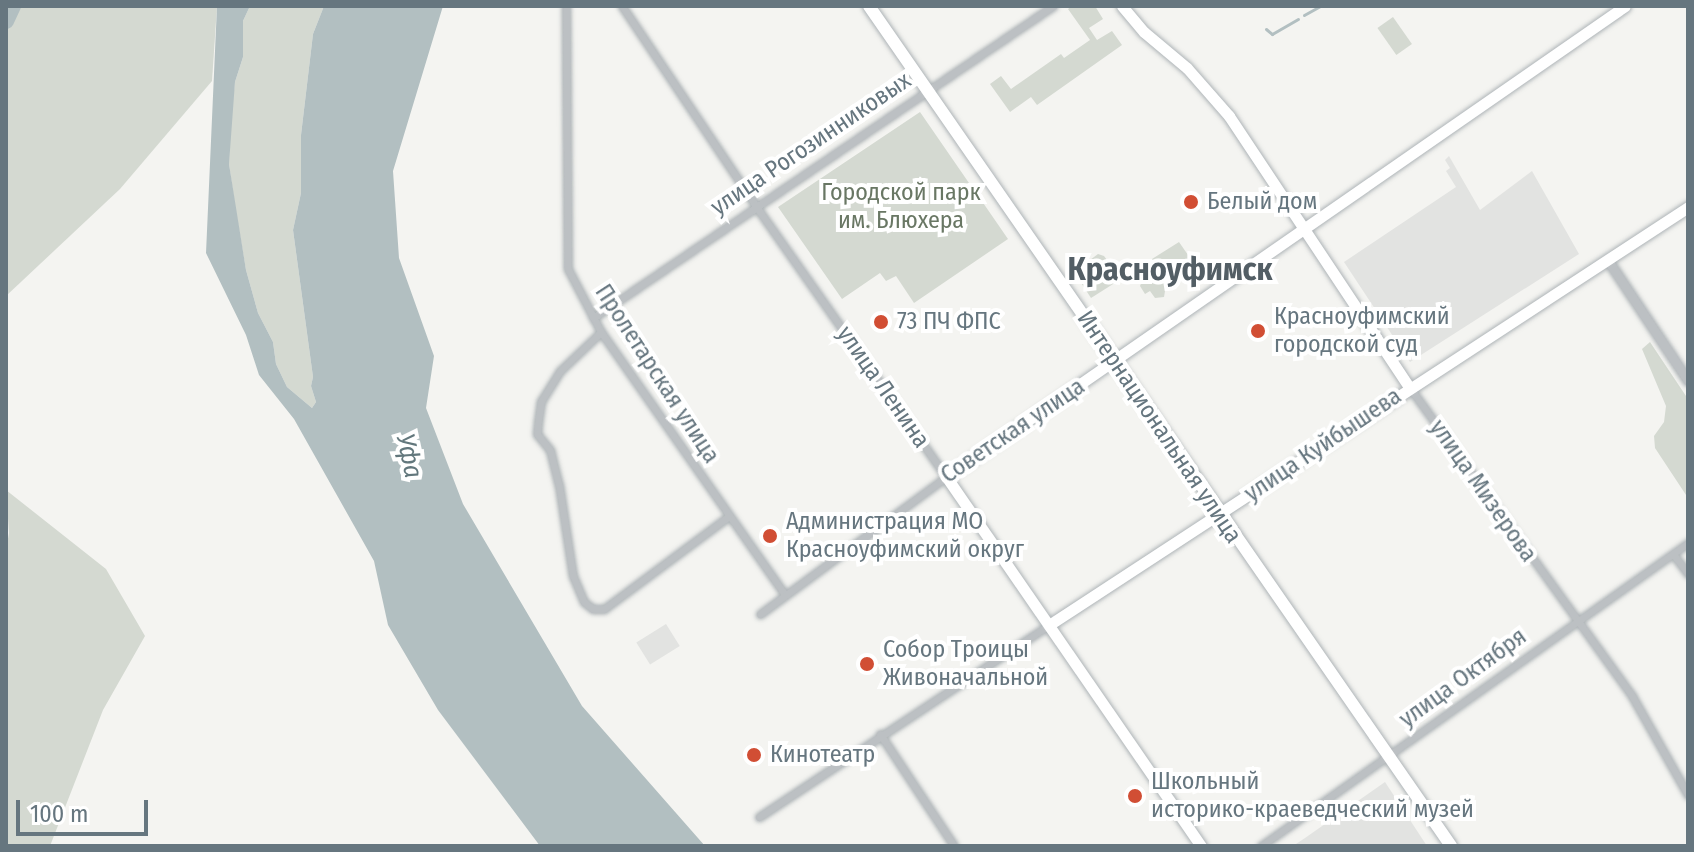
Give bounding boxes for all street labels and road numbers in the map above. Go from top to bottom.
street label: улица Рогозинниковых [705,66,917,222]
street label: Пролетарская улица [588,279,726,469]
street label: Интернациональная улица [1070,305,1248,549]
street label: улица Ленина [830,321,936,453]
street label: Советская улица [936,372,1090,490]
street label: улица Куйбышева [1239,382,1407,508]
street label: улица Мизерова [1423,414,1543,568]
street label: улица Октября [1394,622,1532,734]

